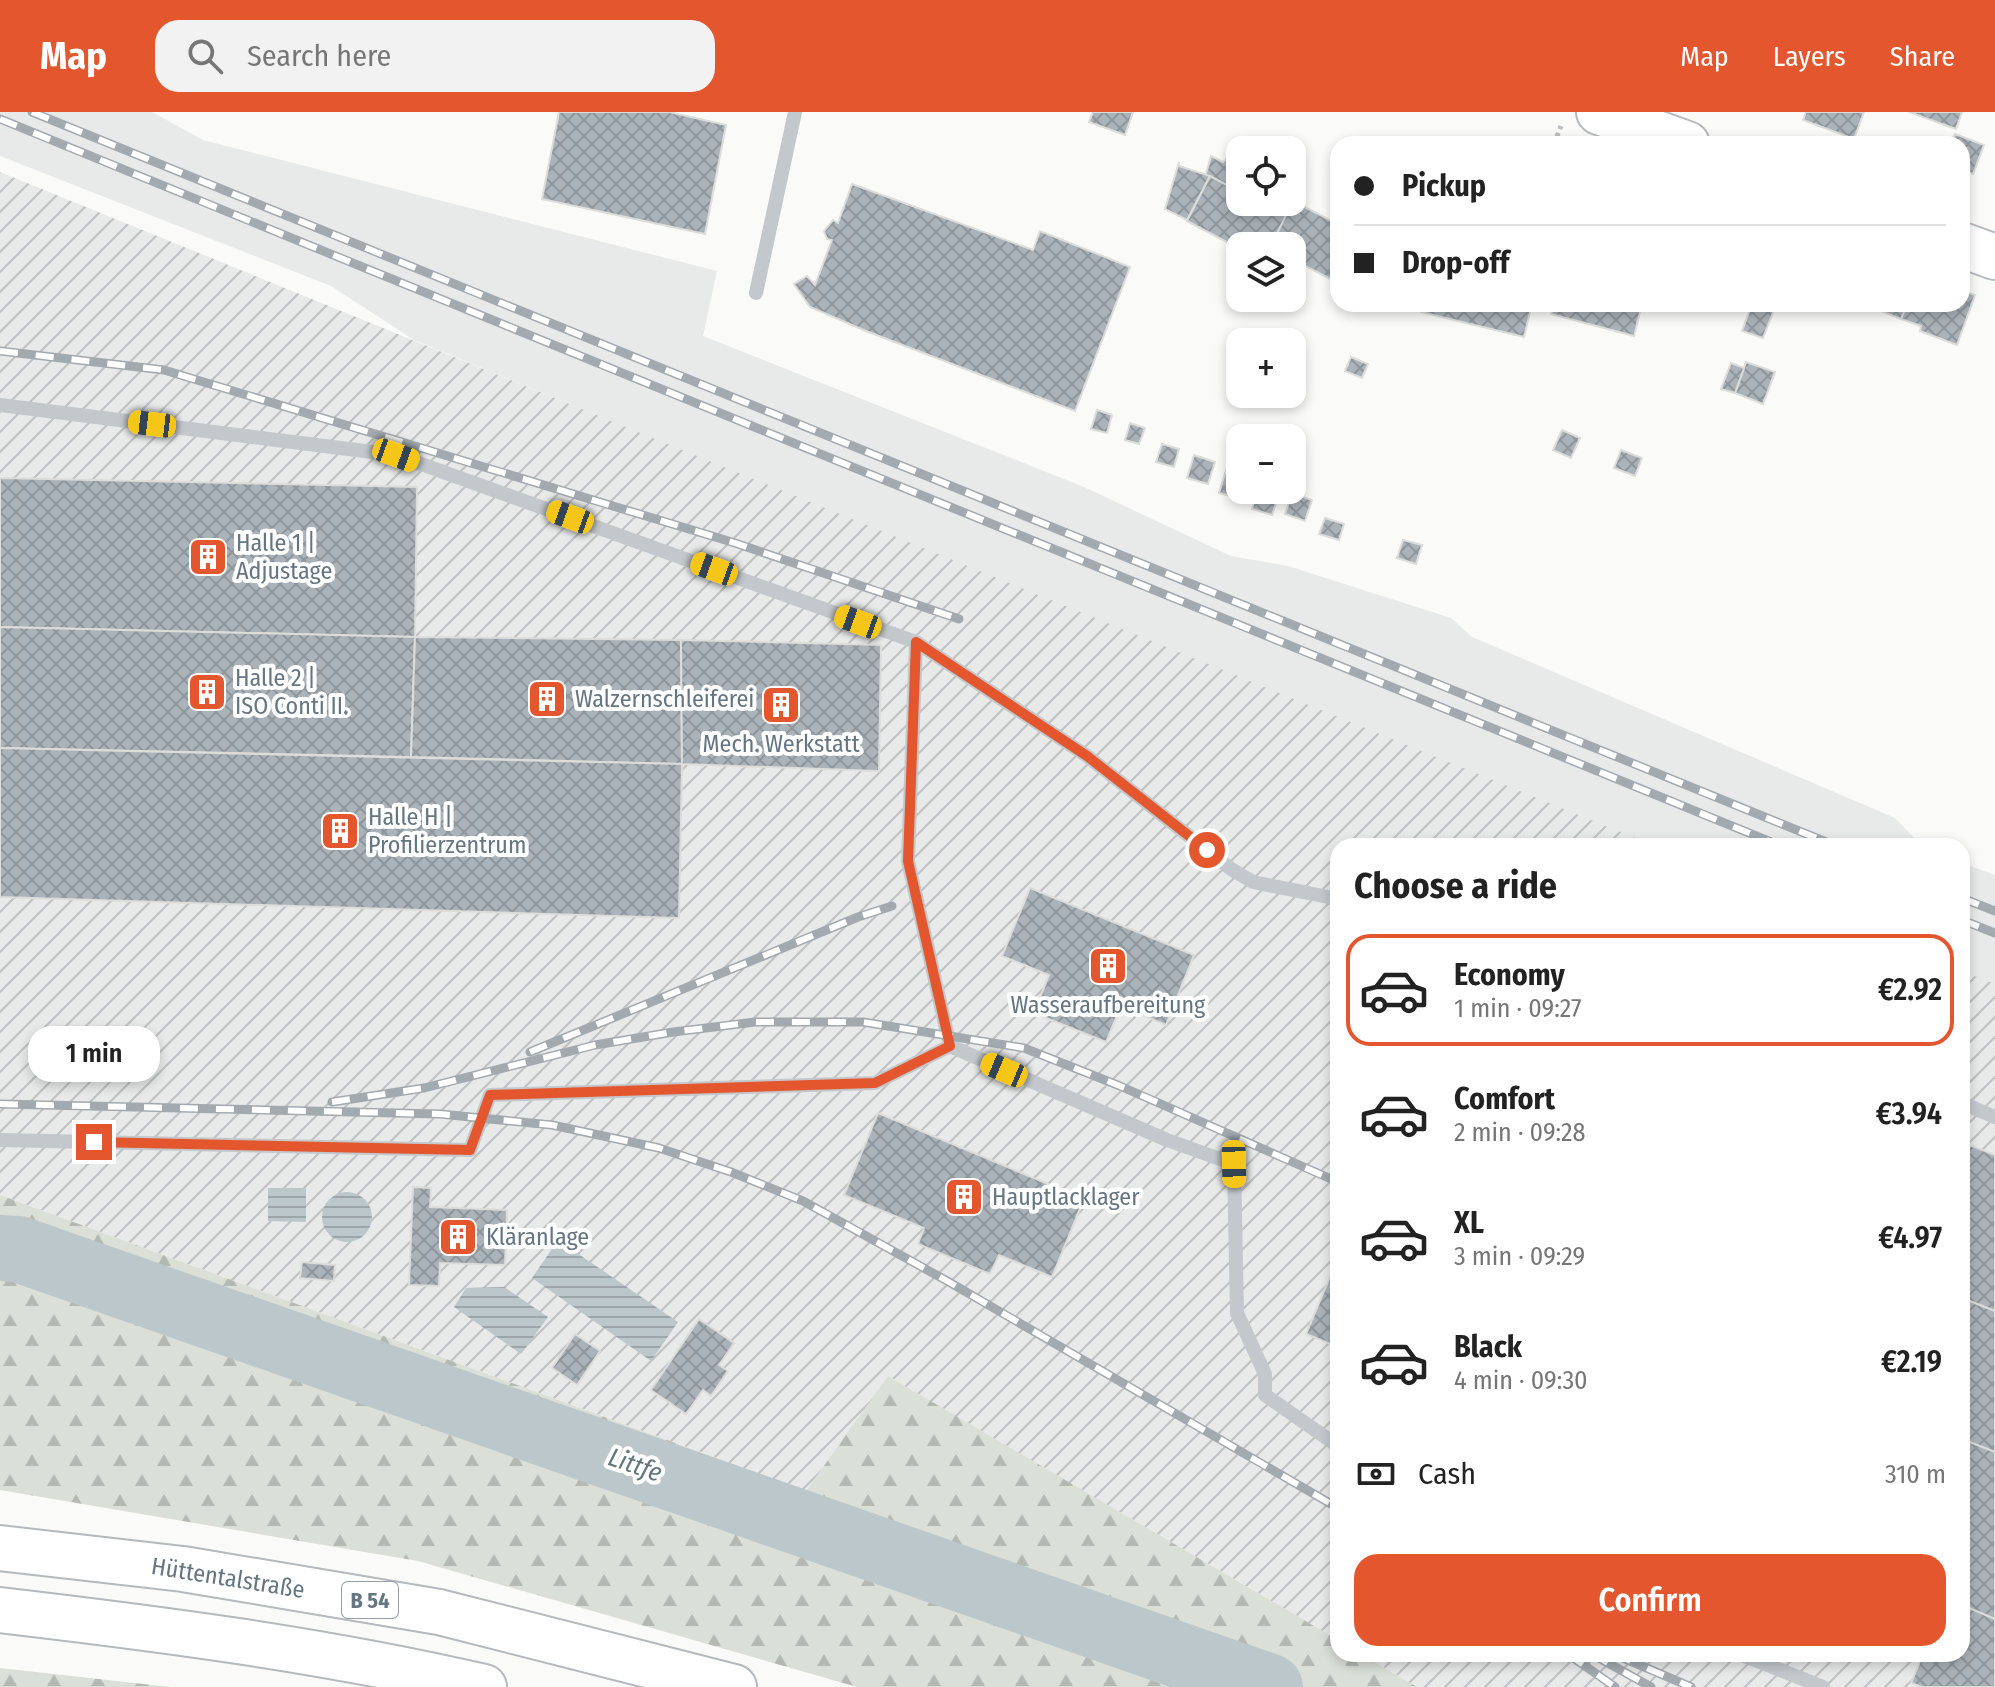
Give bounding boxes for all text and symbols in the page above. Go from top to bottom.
search box [155,20,715,92]
text: Map [40,33,107,79]
icon: search [183,34,227,78]
text: Search here [247,38,391,74]
text: Map [1680,40,1729,73]
text: Layers [1773,40,1846,73]
text: Share [1890,40,1955,73]
map controls [1226,136,1306,504]
button: locate [1226,136,1306,216]
text: Pickup [1402,168,1486,204]
button: layers [1226,232,1306,312]
text: Drop-off [1402,245,1509,281]
button: + [1226,328,1306,408]
car [127,409,177,439]
button: − [1226,424,1306,504]
car [369,436,423,474]
car [543,498,597,536]
place label: Halle 1 | Adjustage [236,529,332,585]
building icon: Halle 1 | Adjustage [187,536,229,578]
car [687,550,741,588]
car [831,603,885,641]
place label: Halle 2 | ISO Conti II. [235,664,348,720]
building icon: Halle 2 | ISO Conti II. [186,671,228,713]
building icon: Walzernschleiferei [526,678,568,720]
building icon: Mech. Werkstatt [760,684,802,726]
place label: Walzernschleiferei [575,685,754,713]
place label: Mech. Werkstatt [703,730,860,758]
place label: Halle H | Profilierzentrum [368,803,526,859]
building icon: Halle H | Profilierzentrum [319,810,361,852]
route start [1189,832,1225,868]
text: Choose a ride [1354,864,1557,908]
building icon: Wasseraufbereitung [1087,945,1129,987]
icon: car [1358,954,1430,1026]
text: Economy [1454,957,1565,993]
text: €2.92 [1878,972,1942,1008]
place label: Wasseraufbereitung [1011,991,1206,1019]
text: 1 min · 09:27 [1454,993,1582,1024]
callout: 1 min [28,1026,160,1082]
text: 1 min [66,1038,122,1069]
car [977,1050,1031,1090]
icon: car [1358,1078,1430,1150]
text: Comfort [1454,1081,1555,1117]
text: €3.94 [1876,1096,1942,1132]
text: 2 min · 09:28 [1454,1117,1586,1148]
route end [76,1124,112,1160]
car [1222,1140,1246,1188]
building icon: Hauptlacklager [943,1176,985,1218]
place label: Hauptlacklager [992,1183,1140,1211]
icon: car [1358,1202,1430,1274]
text: XL [1454,1205,1484,1241]
building icon: Kläranlage [437,1216,479,1258]
text: €4.97 [1878,1220,1942,1256]
place label: Kläranlage [486,1223,589,1251]
text: 3 min · 09:29 [1454,1241,1585,1272]
icon: car [1358,1326,1430,1398]
text: Black [1454,1329,1522,1365]
text: €2.19 [1881,1344,1942,1380]
text: 4 min · 09:30 [1454,1365,1588,1396]
water label: Littfe [604,1441,666,1489]
icon: cash [1354,1452,1398,1496]
text: Cash [1418,1456,1476,1492]
text: 310 m [1885,1459,1946,1490]
street label: Hüttentalstraße [149,1552,307,1604]
button: Confirm [1354,1554,1946,1646]
road number: B 54 [342,1582,398,1618]

